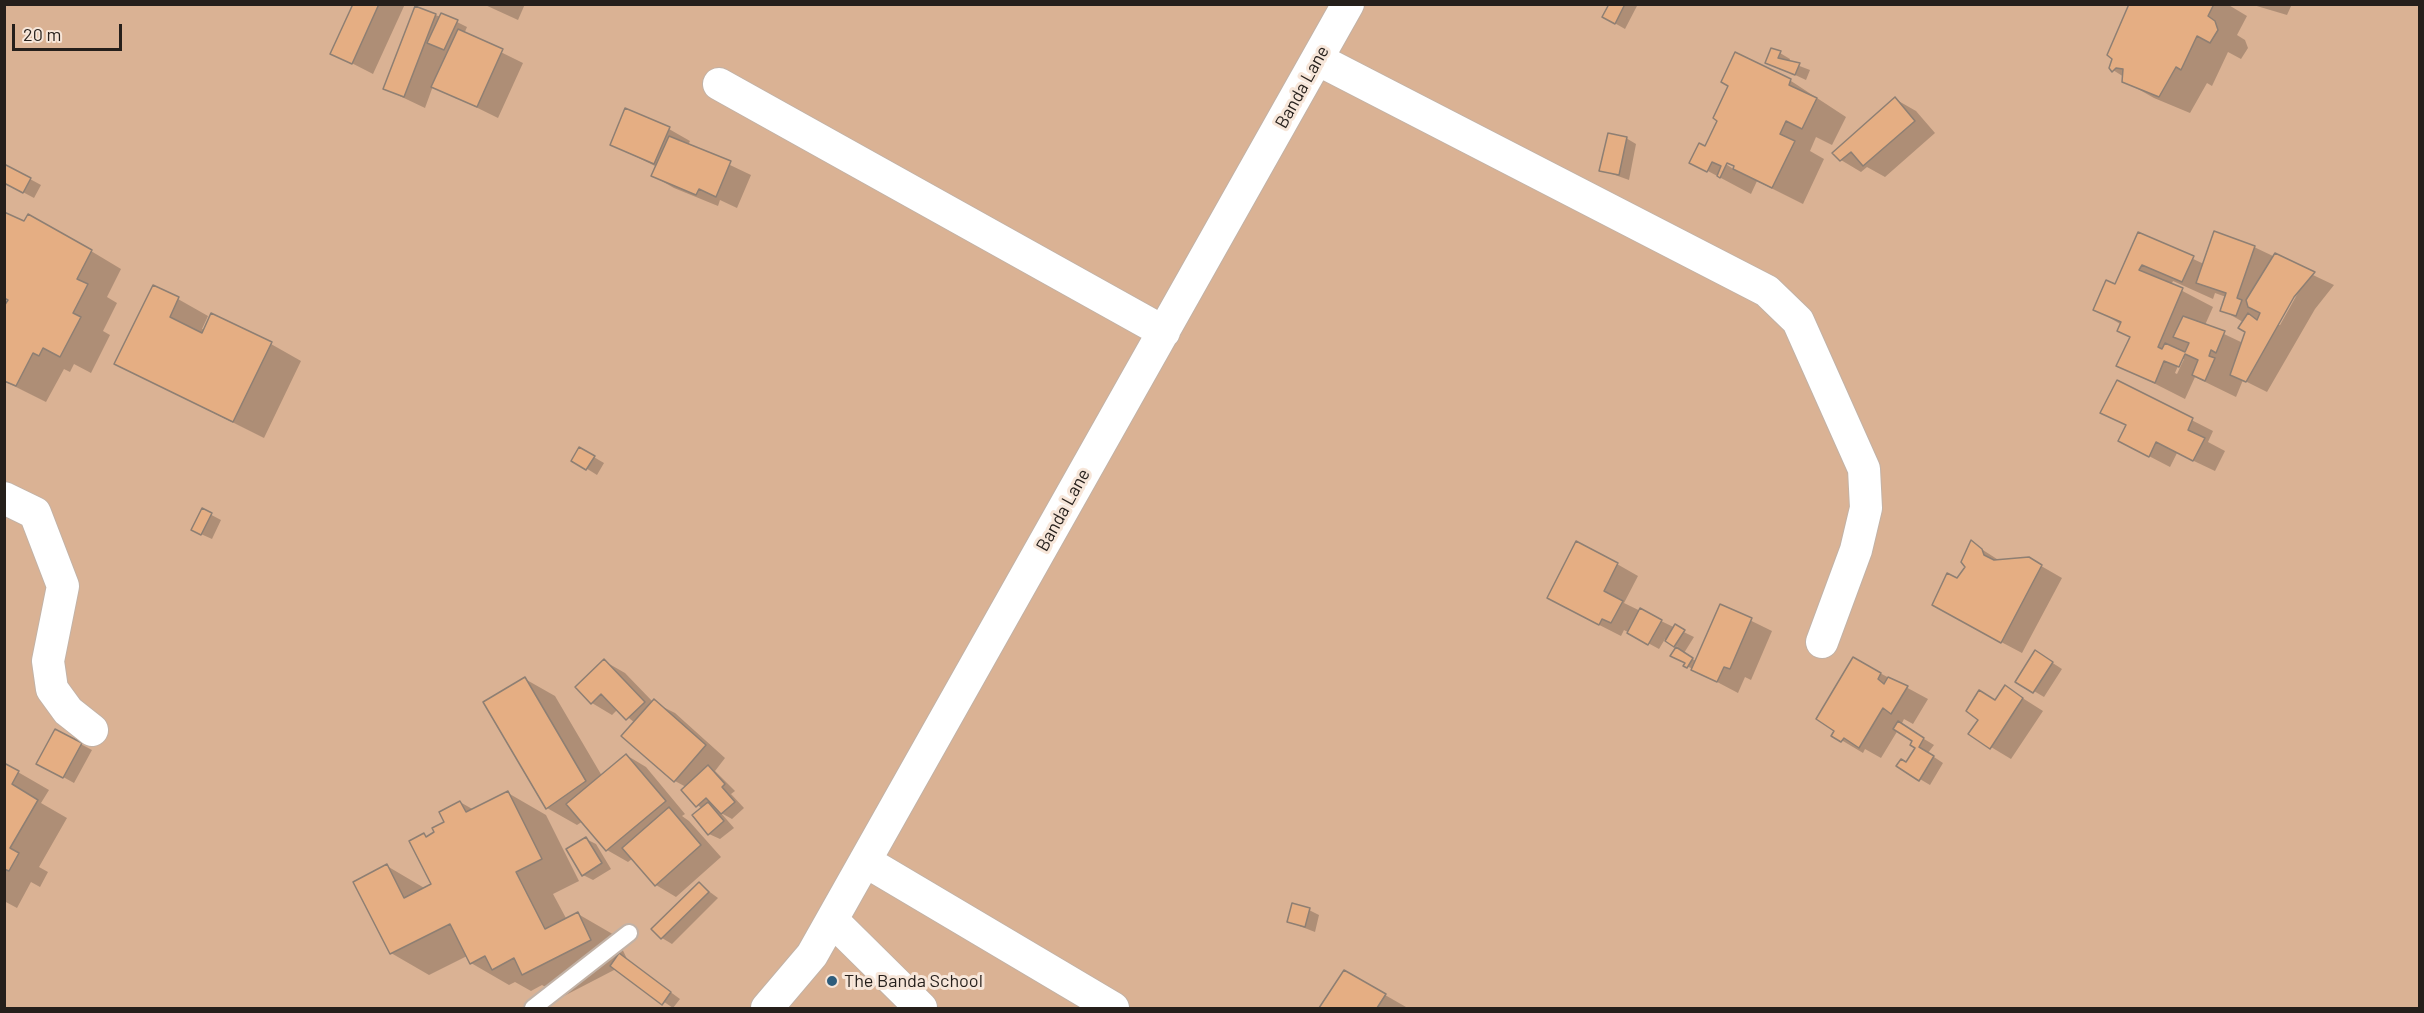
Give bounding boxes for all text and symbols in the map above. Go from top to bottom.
scale bar [15,12,124,50]
text: 20 m [23,23,61,45]
street label: Banda Lane [1270,42,1334,132]
street label: Banda Lane [1031,465,1095,555]
place label: The Banda School [844,970,983,992]
marker: The Banda School [825,974,839,988]

